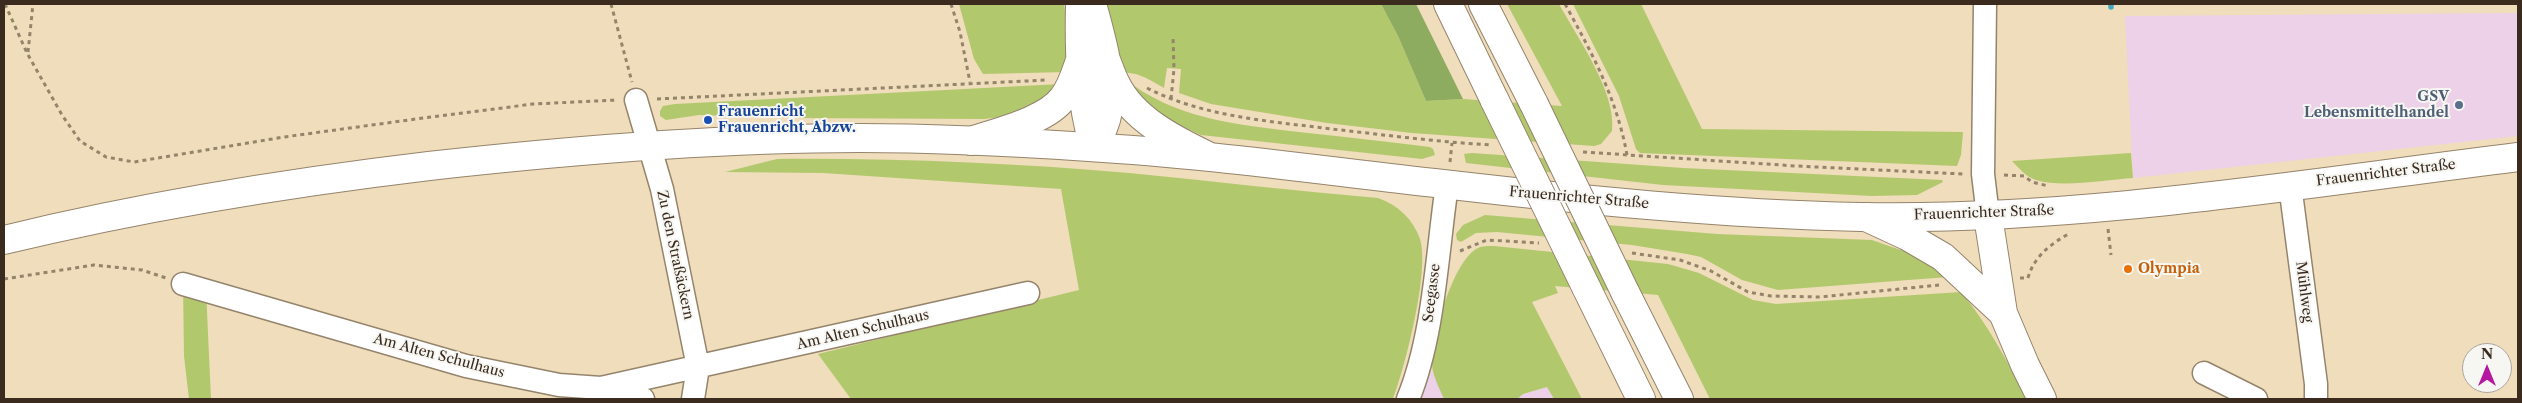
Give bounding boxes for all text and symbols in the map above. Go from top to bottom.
place label: GSV Lebensmittelhandel [2304,89,2449,121]
marker: GSV Lebensmittelhandel [2453,99,2465,111]
place label: Frauenricht Frauenricht, Abzw. [718,104,856,136]
marker: Frauenricht Frauenricht, Abzw. [702,114,714,126]
street label: Frauenrichter Straße [2315,156,2457,190]
street label: Frauenrichter Straße [1508,184,1650,212]
street label: Zu den Straßäckern [653,189,697,321]
street label: Frauenrichter Straße [1914,202,2054,224]
street label: Mühlweg [2292,260,2316,324]
place label: Olympia [2138,261,2200,277]
street label: Seegasse [1420,263,1444,323]
marker: Olympia [2122,263,2134,275]
street label: Am Alten Schulhaus [795,307,931,353]
street label: Am Alten Schulhaus [372,330,506,382]
north arrow [2462,343,2512,393]
text: N [2481,345,2493,363]

